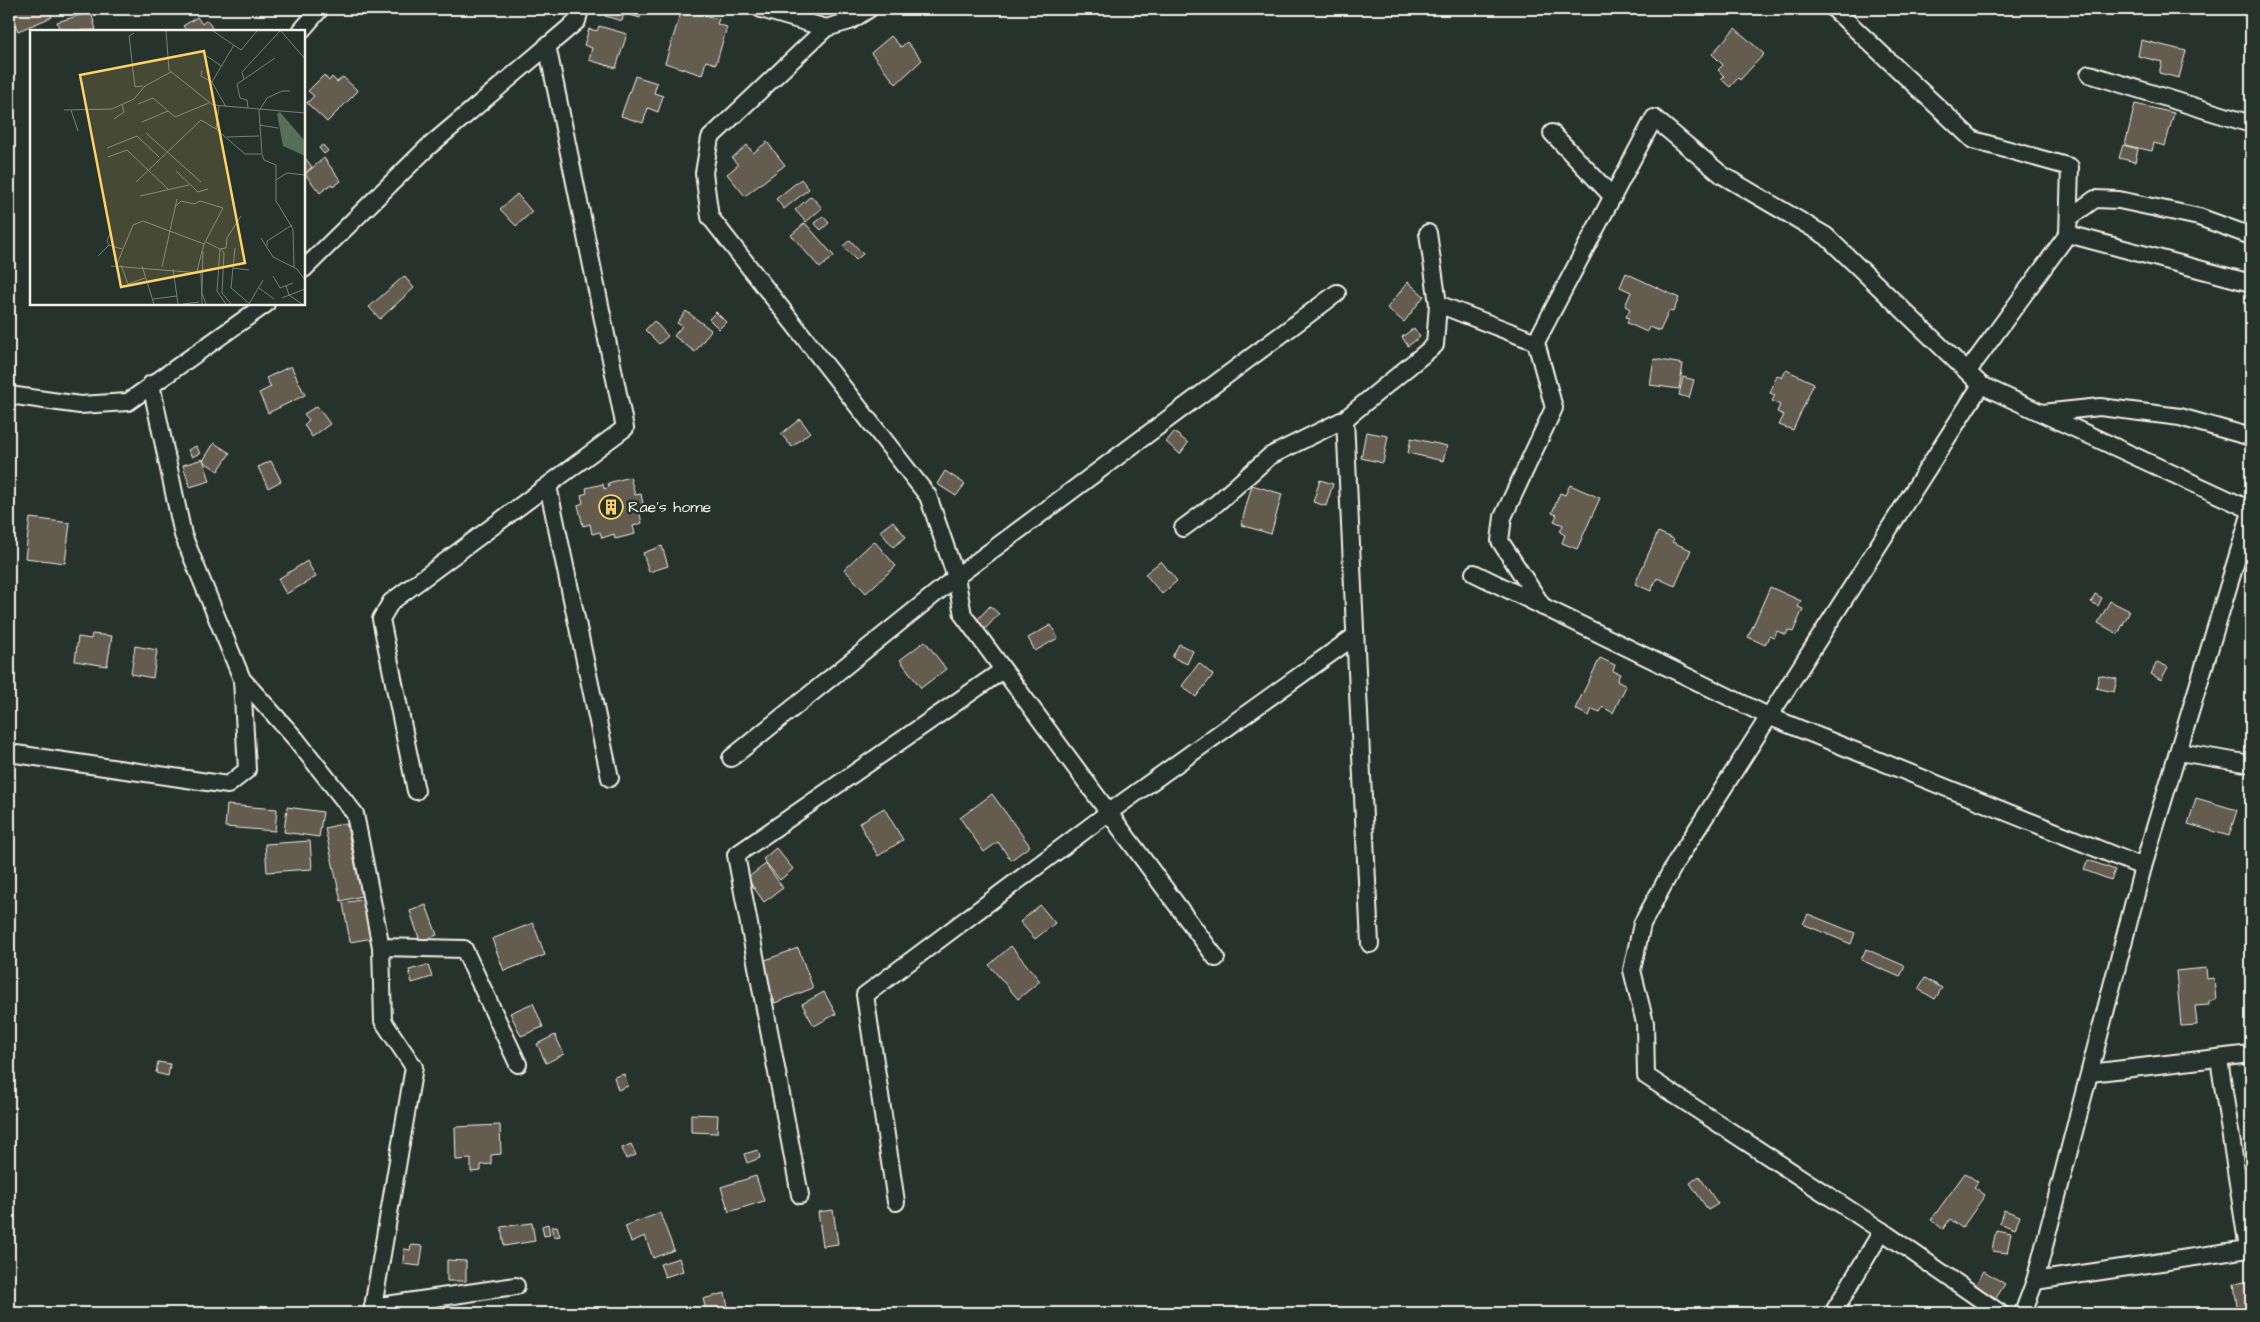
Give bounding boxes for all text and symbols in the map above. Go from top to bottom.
inset map [30,30,305,305]
building icon: Rae's home [598,494,624,520]
place label: Rae's home [628,496,712,518]

